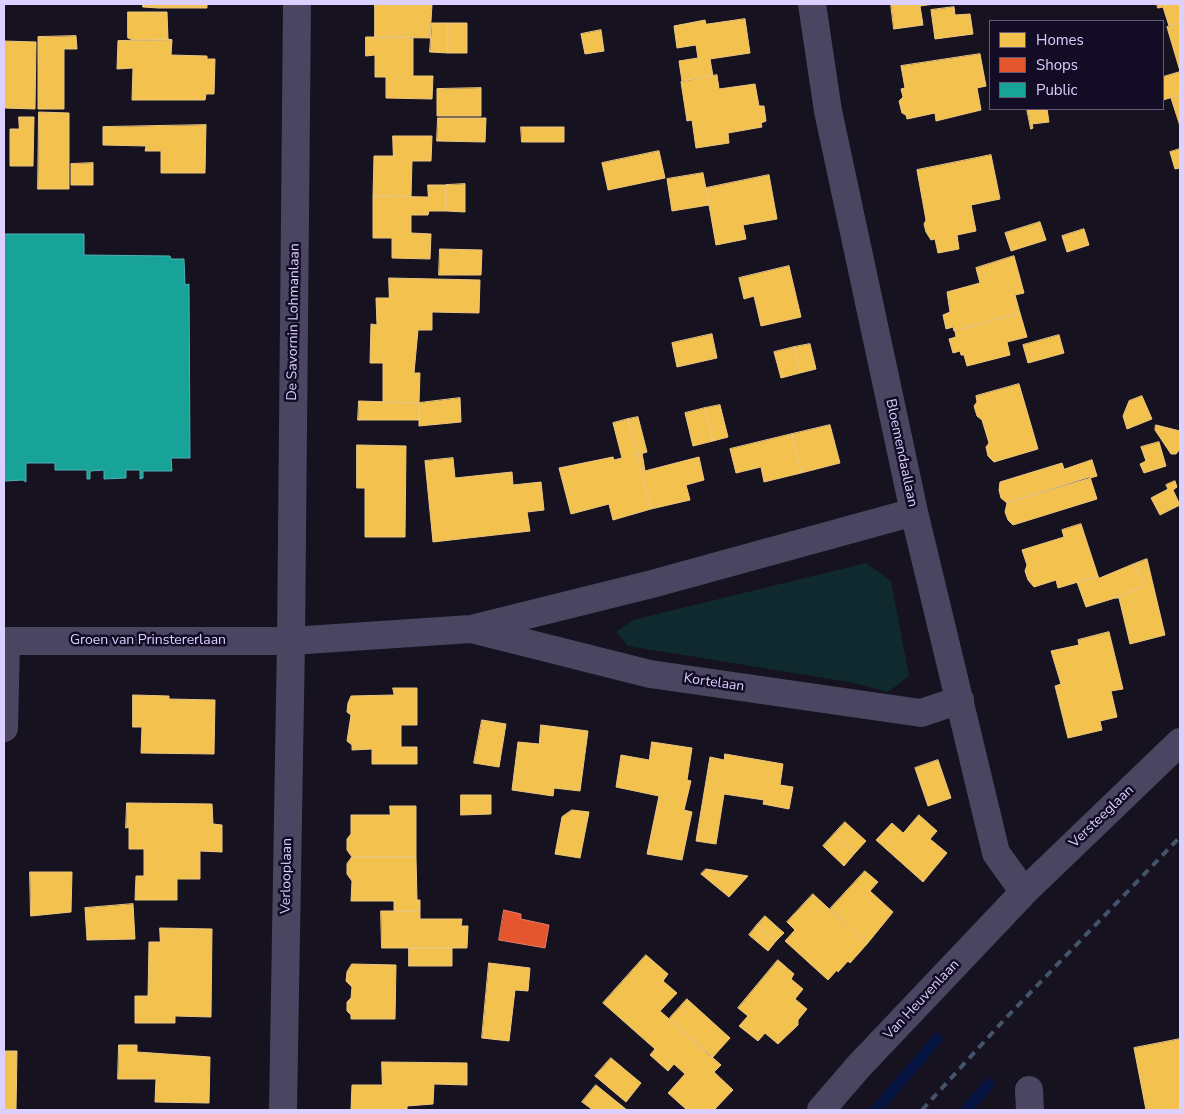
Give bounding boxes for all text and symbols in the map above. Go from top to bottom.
legend [989,20,1164,110]
text: Homes [1036,30,1084,50]
text: Shops [1036,55,1078,75]
text: Public [1036,80,1077,100]
street label: De Savornin Lohmanlaan [284,243,304,401]
street label: Bloemendaallaan [881,397,921,509]
street label: Groen van Prinstererlaan [70,633,226,649]
street label: Kortelaan [683,670,745,696]
street label: Versteeglaan [1066,782,1138,852]
street label: Verlooplaan [278,838,296,914]
street label: Van Heuvenlaan [881,957,963,1043]

